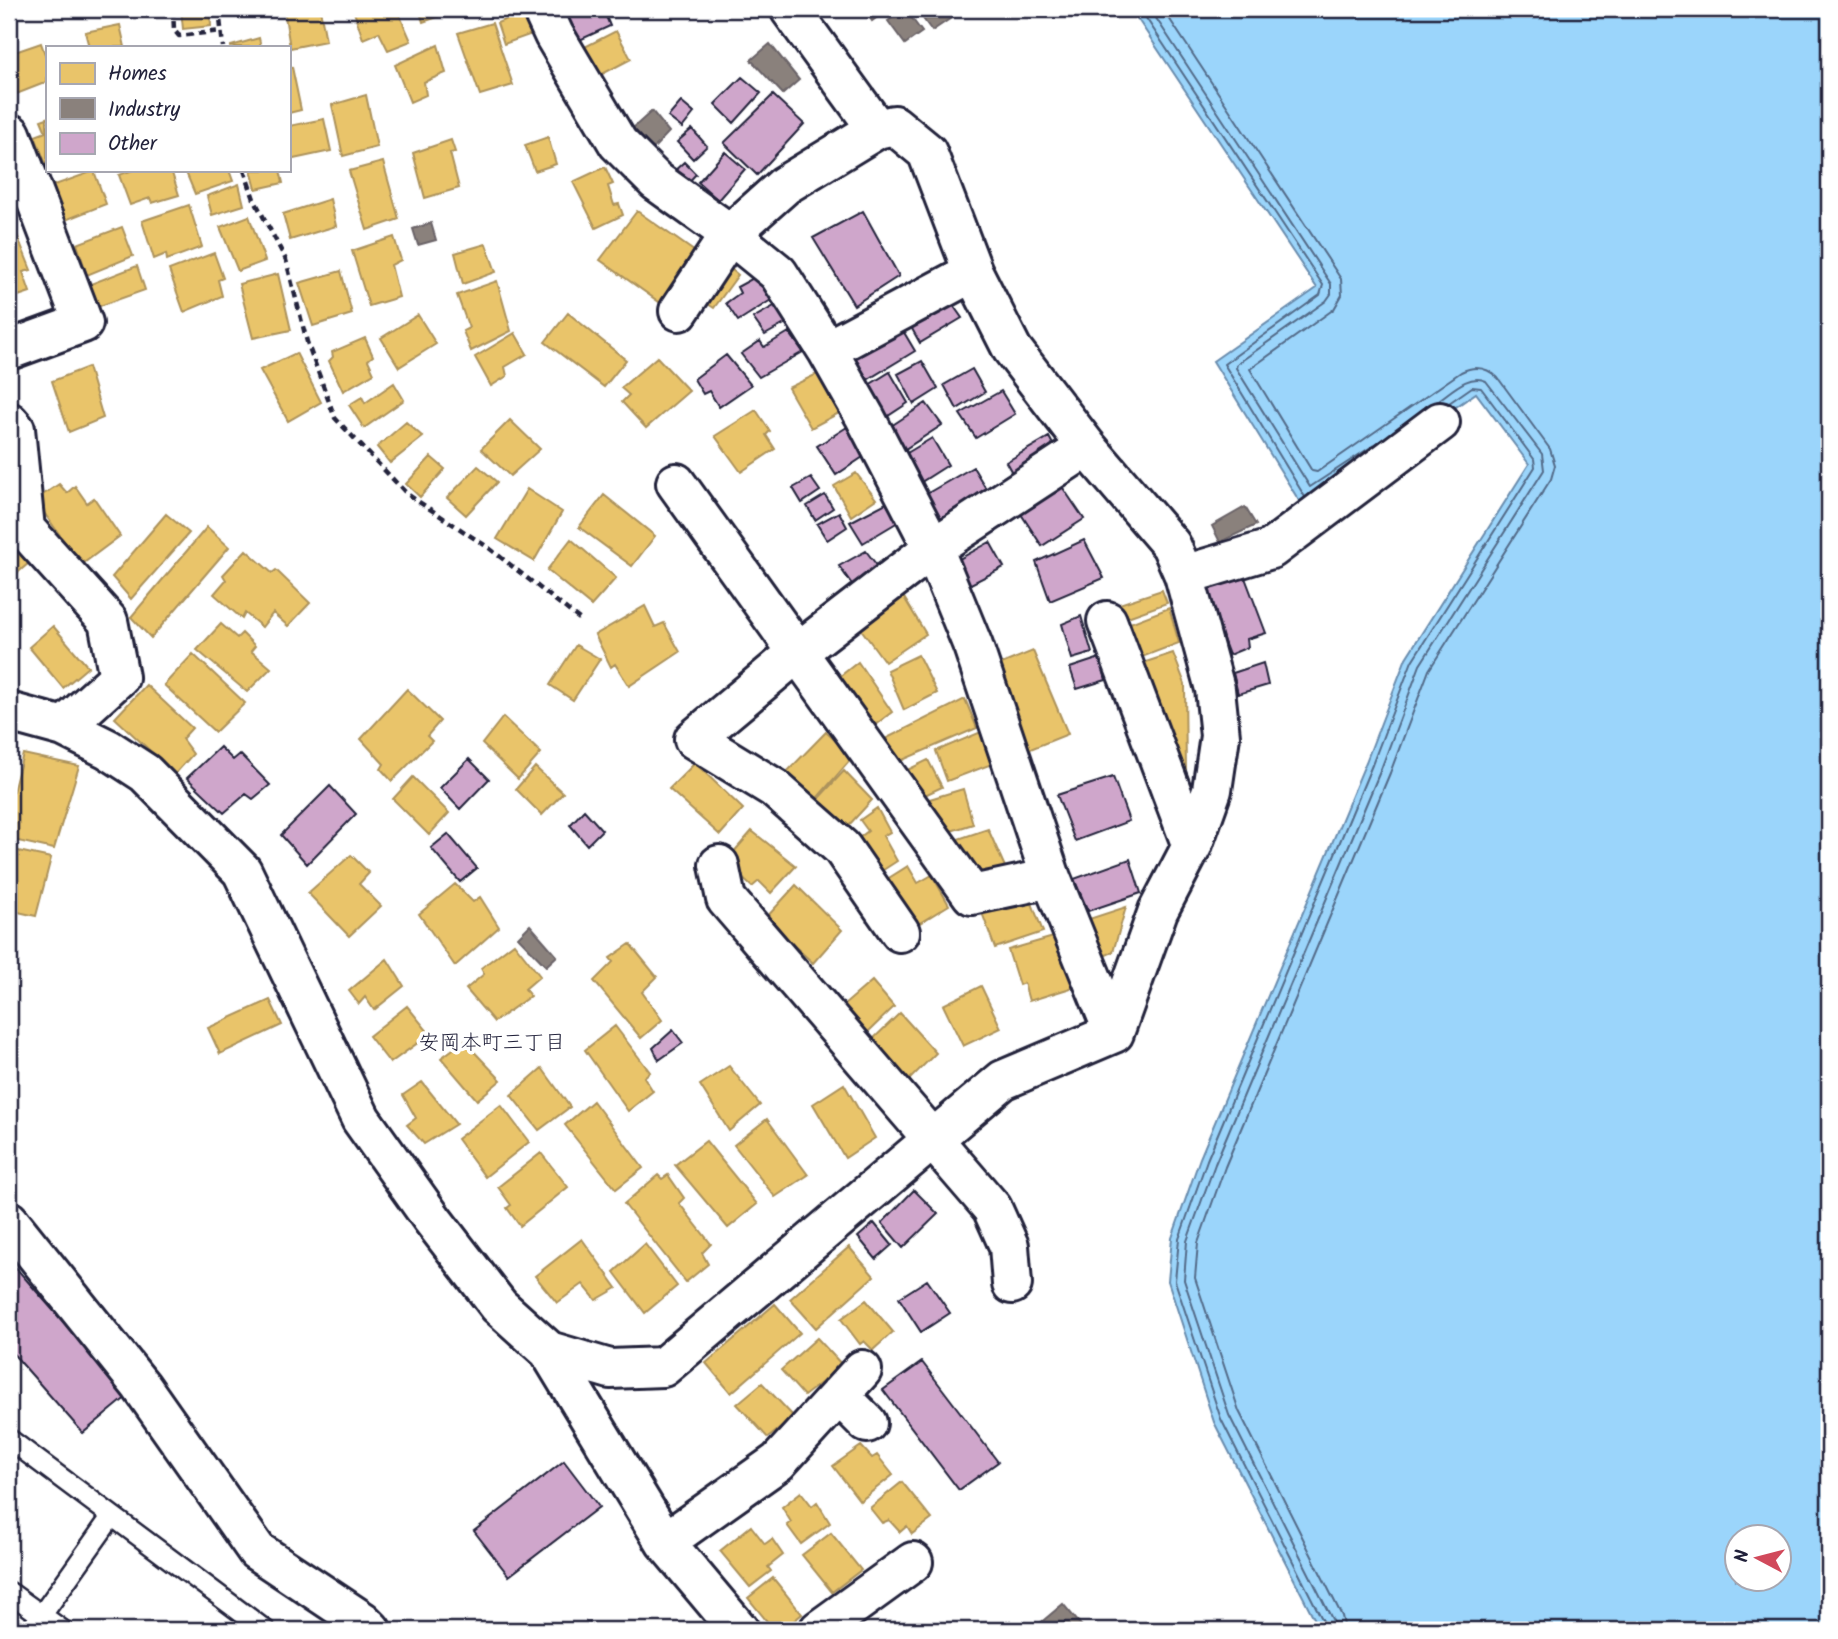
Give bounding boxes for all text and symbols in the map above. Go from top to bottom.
legend [46,46,290,172]
text: Homes [108,58,167,91]
text: Industry [108,94,180,127]
text: Other [108,128,158,161]
district label: 安岡本町三丁目 [419,1027,566,1060]
north arrow [1722,1524,1792,1594]
text: N [1727,1548,1759,1564]

